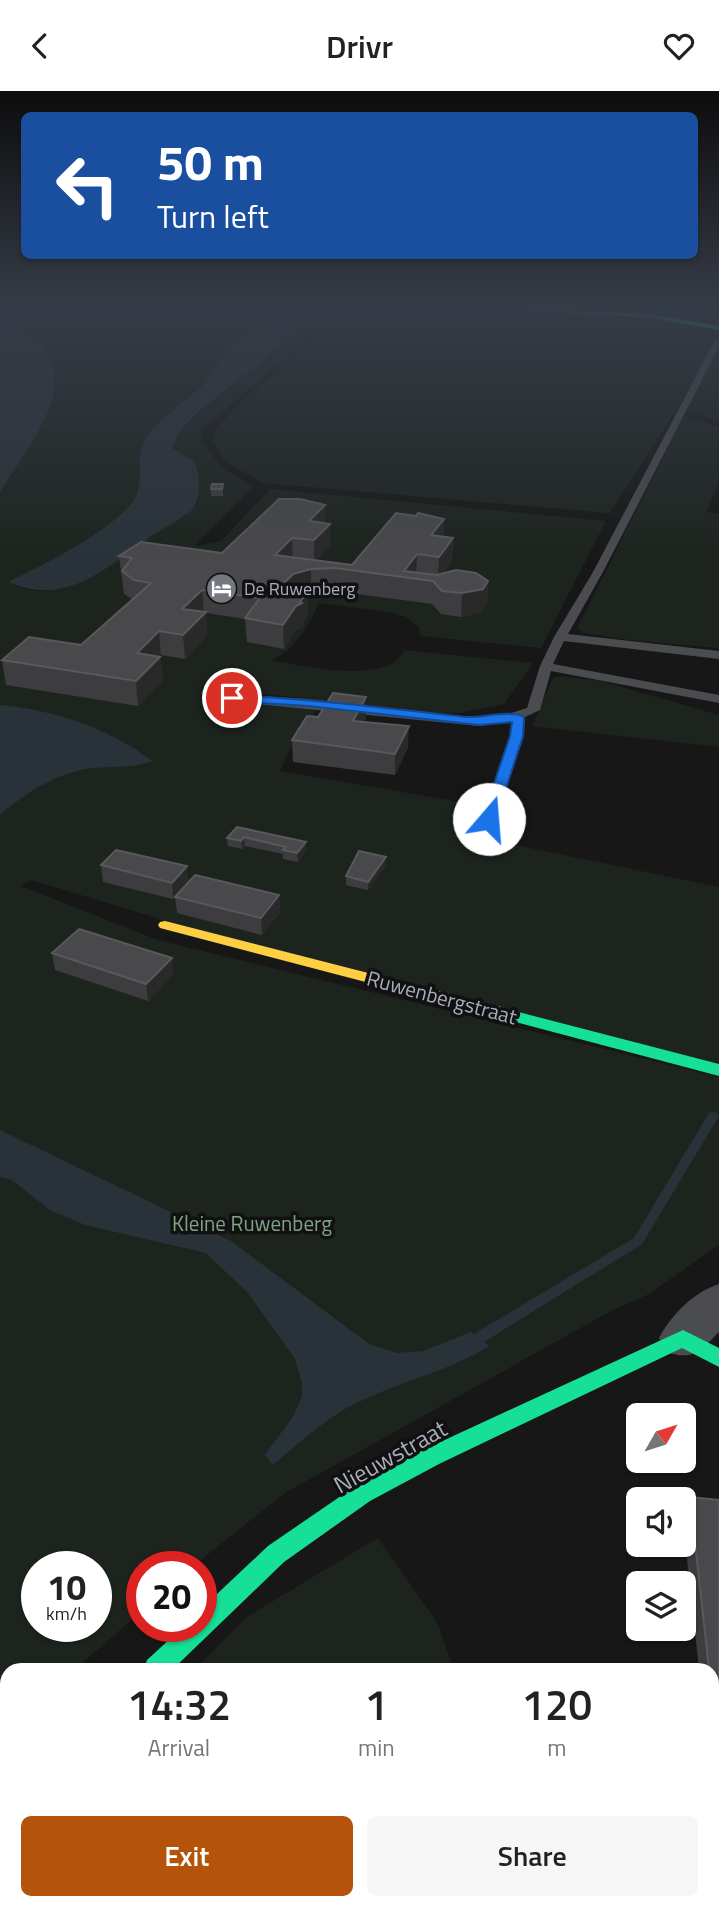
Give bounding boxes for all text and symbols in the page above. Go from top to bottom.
text: Drivr [326,22,393,70]
icon: back [21,27,59,65]
icon: heart [660,27,698,65]
text: 50 m [157,124,264,199]
icon: left [42,140,133,231]
text: Turn left [157,192,269,240]
hotel icon: De Ruwenberg [204,571,238,605]
place label: De Ruwenberg [244,575,356,602]
pin [202,668,262,728]
icon: arrive [213,679,251,717]
position arrow [452,782,526,856]
street label: Ruwenbergstraat [363,962,521,1033]
park label: Kleine Ruwenberg [172,1207,332,1239]
north arrow [626,1403,696,1473]
map controls [626,1403,696,1641]
street label: Nieuwstraat [327,1410,454,1502]
button: sound [626,1487,696,1557]
speed limit sign: 20 [126,1551,217,1642]
text: 10 [47,1560,86,1614]
button: layers [626,1571,696,1641]
text: km/h [46,1600,87,1627]
text: 14:32 [127,1672,231,1736]
text: 1 [365,1672,388,1736]
text: 120 [522,1672,592,1736]
text: Arrival [148,1730,210,1765]
text: min [358,1730,395,1765]
text: m [547,1730,566,1765]
button: Exit [21,1816,353,1896]
button: Share [367,1816,698,1896]

